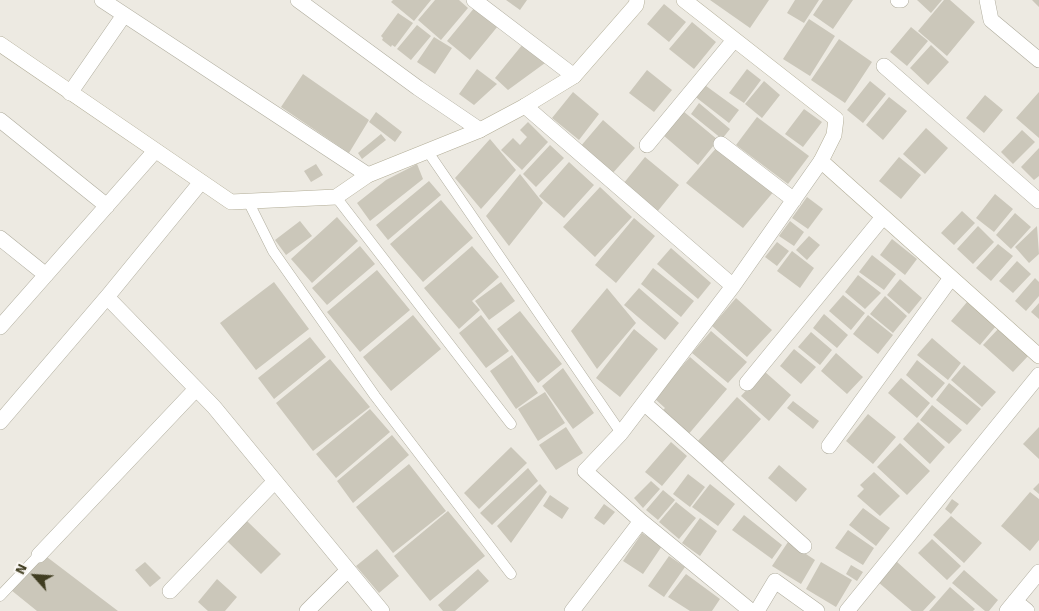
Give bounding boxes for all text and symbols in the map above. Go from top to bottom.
north arrow [10,551,60,601]
text: N [11,561,31,577]

